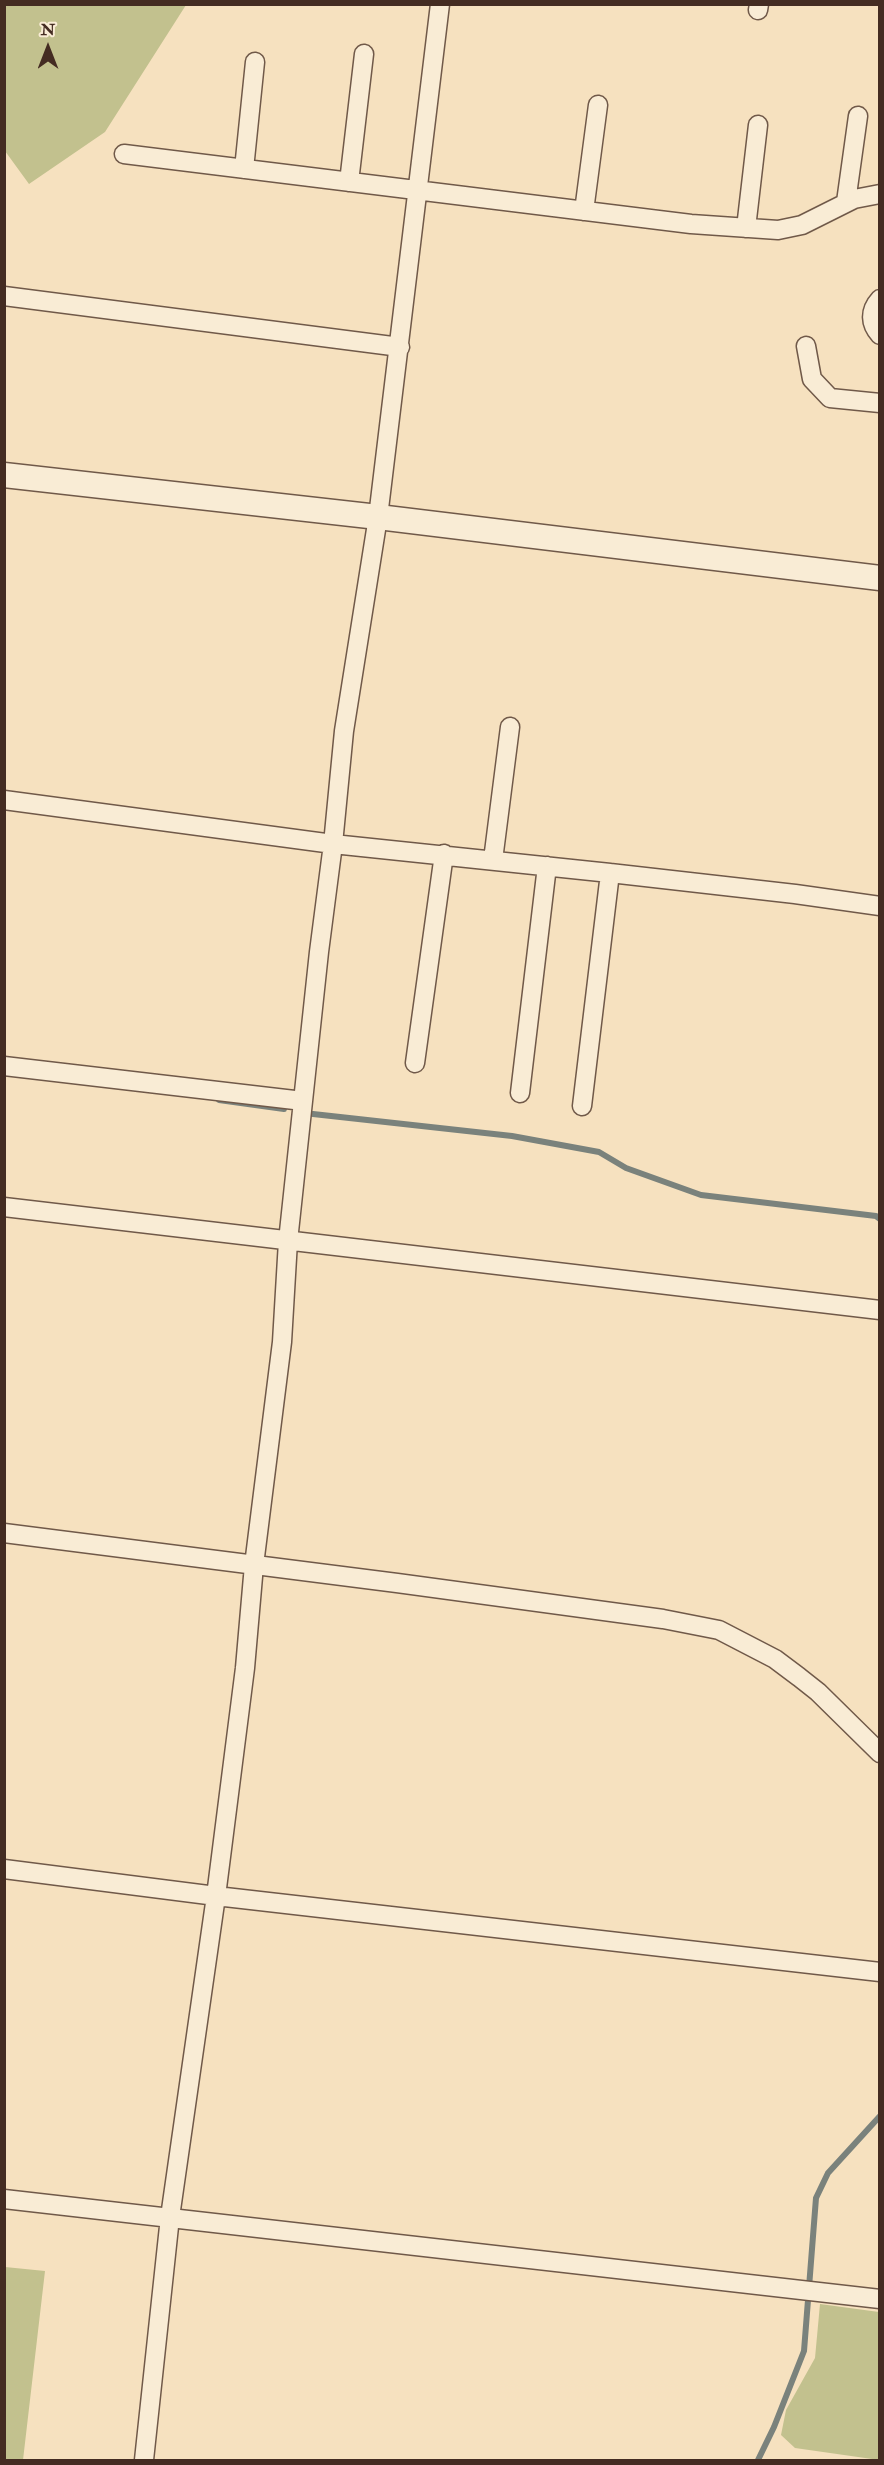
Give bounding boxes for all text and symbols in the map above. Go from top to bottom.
north arrow [18,18,78,78]
text: N [41,20,55,40]

